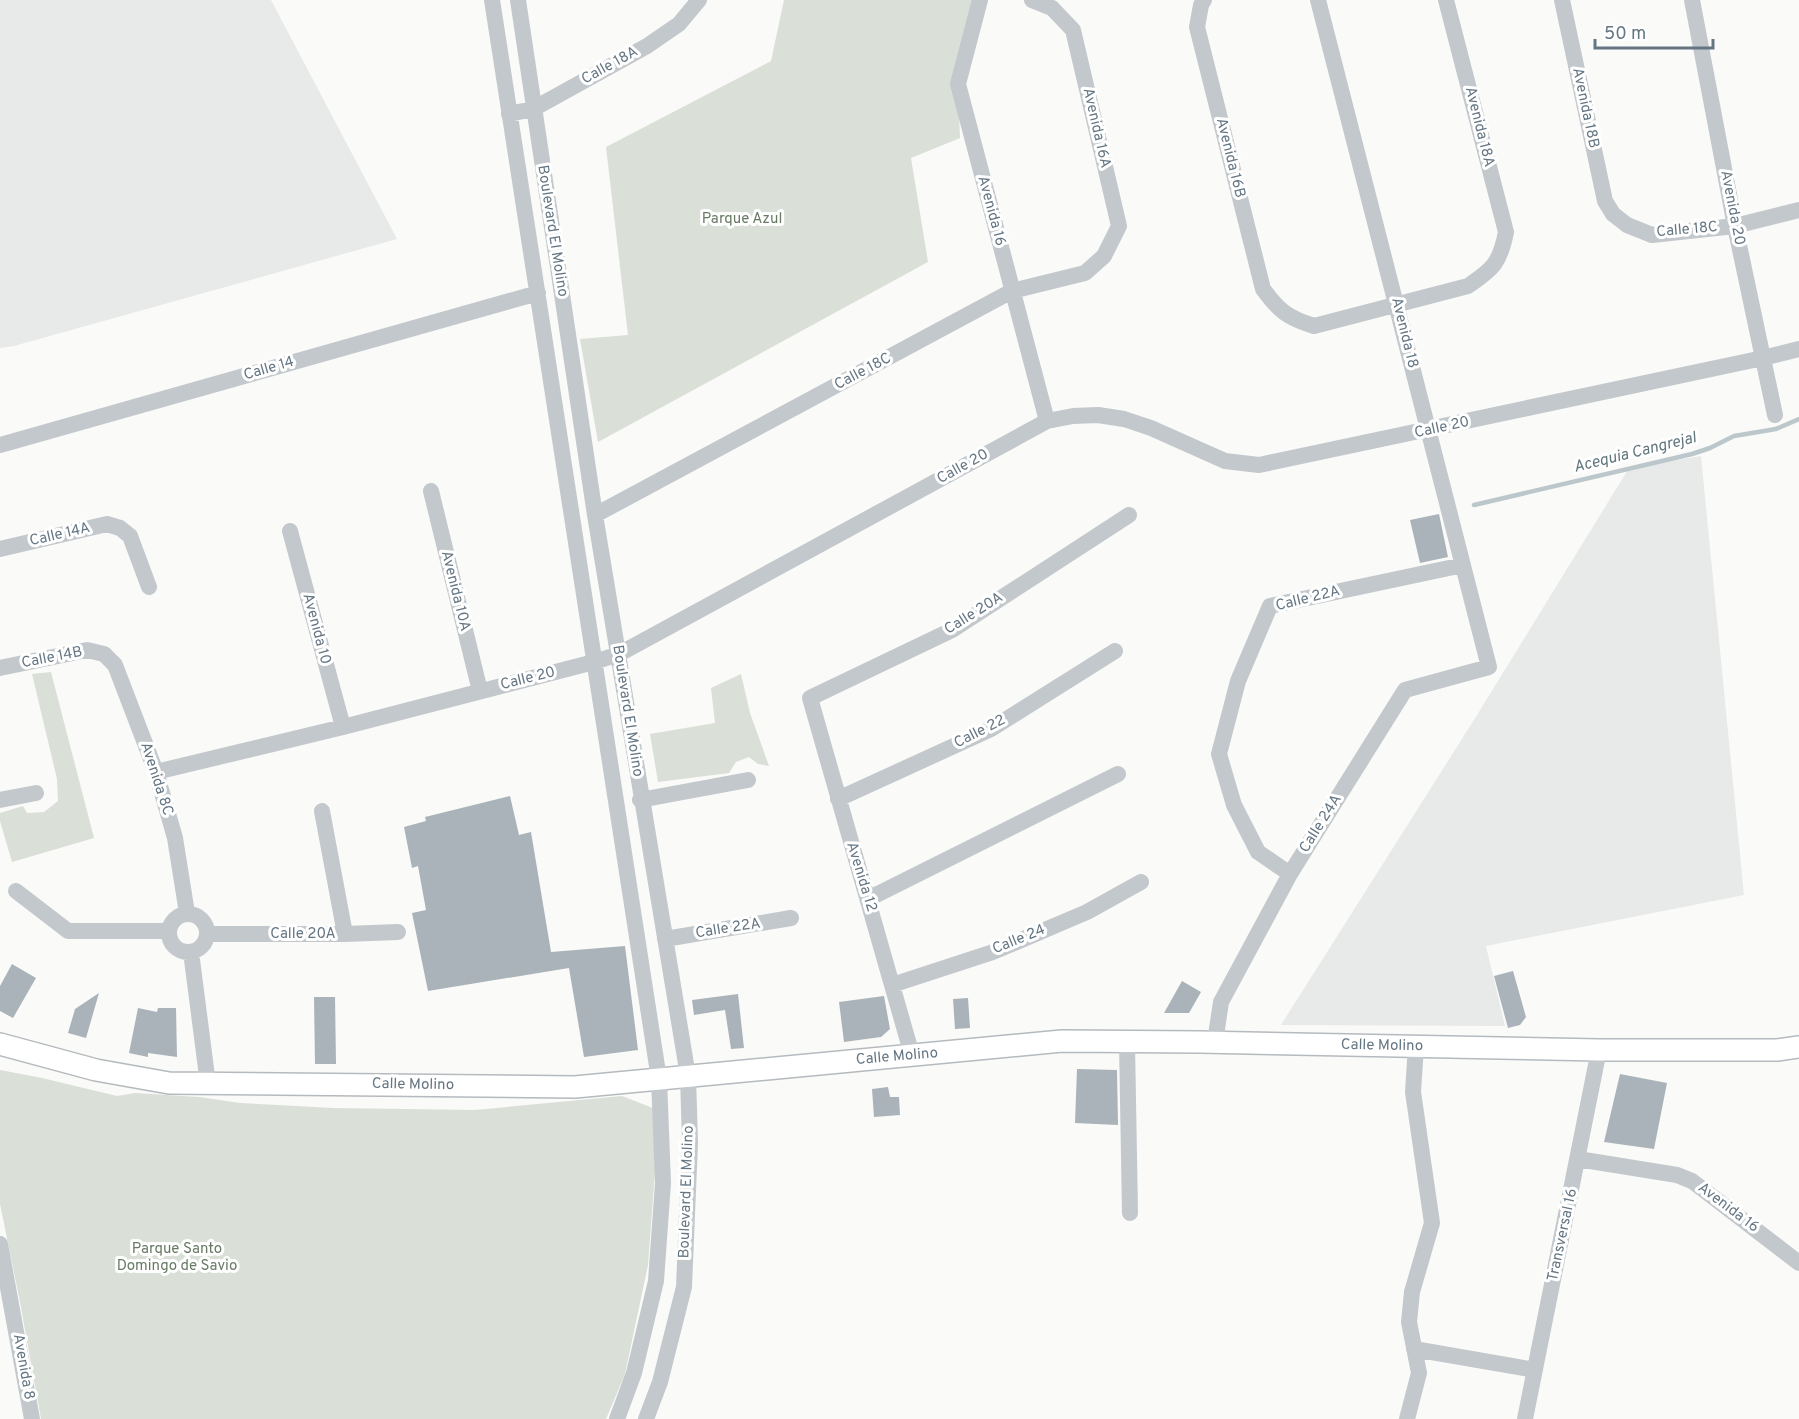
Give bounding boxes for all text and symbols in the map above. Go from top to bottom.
scale bar [1595,12,1714,50]
text: 50 m [1604,23,1646,46]
street label: Calle 18A [578,43,642,89]
street label: Avenida 18B [1567,66,1603,150]
street label: Avenida 18A [1460,85,1498,169]
street label: Avenida 16A [1078,86,1114,170]
street label: Avenida 16B [1211,116,1249,200]
street label: Boulevard El Molino [532,164,572,298]
street label: Avenida 20 [1715,169,1749,247]
street label: Avenida 16 [973,174,1009,248]
park label: Parque Azul [702,210,782,229]
street label: Calle 18C [1656,218,1718,242]
street label: Avenida 18 [1386,296,1422,370]
street label: Calle 18C [831,349,895,395]
street label: Calle 14 [242,353,296,385]
street label: Calle 20 [1413,413,1471,443]
water label: Acequia Cangrejal [1572,428,1699,478]
street label: Calle 20 [934,445,992,489]
street label: Calle 14A [28,519,92,551]
street label: Avenida 10A [436,549,474,633]
street label: Calle 22A [1274,582,1342,616]
street label: Calle 20A [941,589,1007,639]
street label: Avenida 10 [297,591,335,667]
street label: Calle 14B [20,643,84,673]
street label: Boulevard El Molino [607,644,647,778]
street label: Calle 20 [499,663,557,695]
street label: Calle 22 [951,711,1009,753]
street label: Avenida 8C [135,740,177,818]
street label: Calle 24A [1296,791,1346,857]
street label: Avenida 12 [841,840,881,914]
street label: Calle 22A [694,914,762,944]
street label: Calle 24 [990,921,1048,959]
street label: Calle 20A [270,925,336,944]
street label: Calle Molino [1341,1036,1423,1056]
street label: Calle Molino [855,1044,939,1070]
street label: Calle Molino [372,1075,454,1095]
street label: Boulevard El Molino [675,1125,699,1259]
street label: Avenida 16 [1694,1179,1762,1237]
street label: Transversal 16 [1544,1187,1582,1283]
park label: Parque Santo Domingo de Savio [117,1240,237,1276]
street label: Avenida 8 [8,1333,38,1401]

